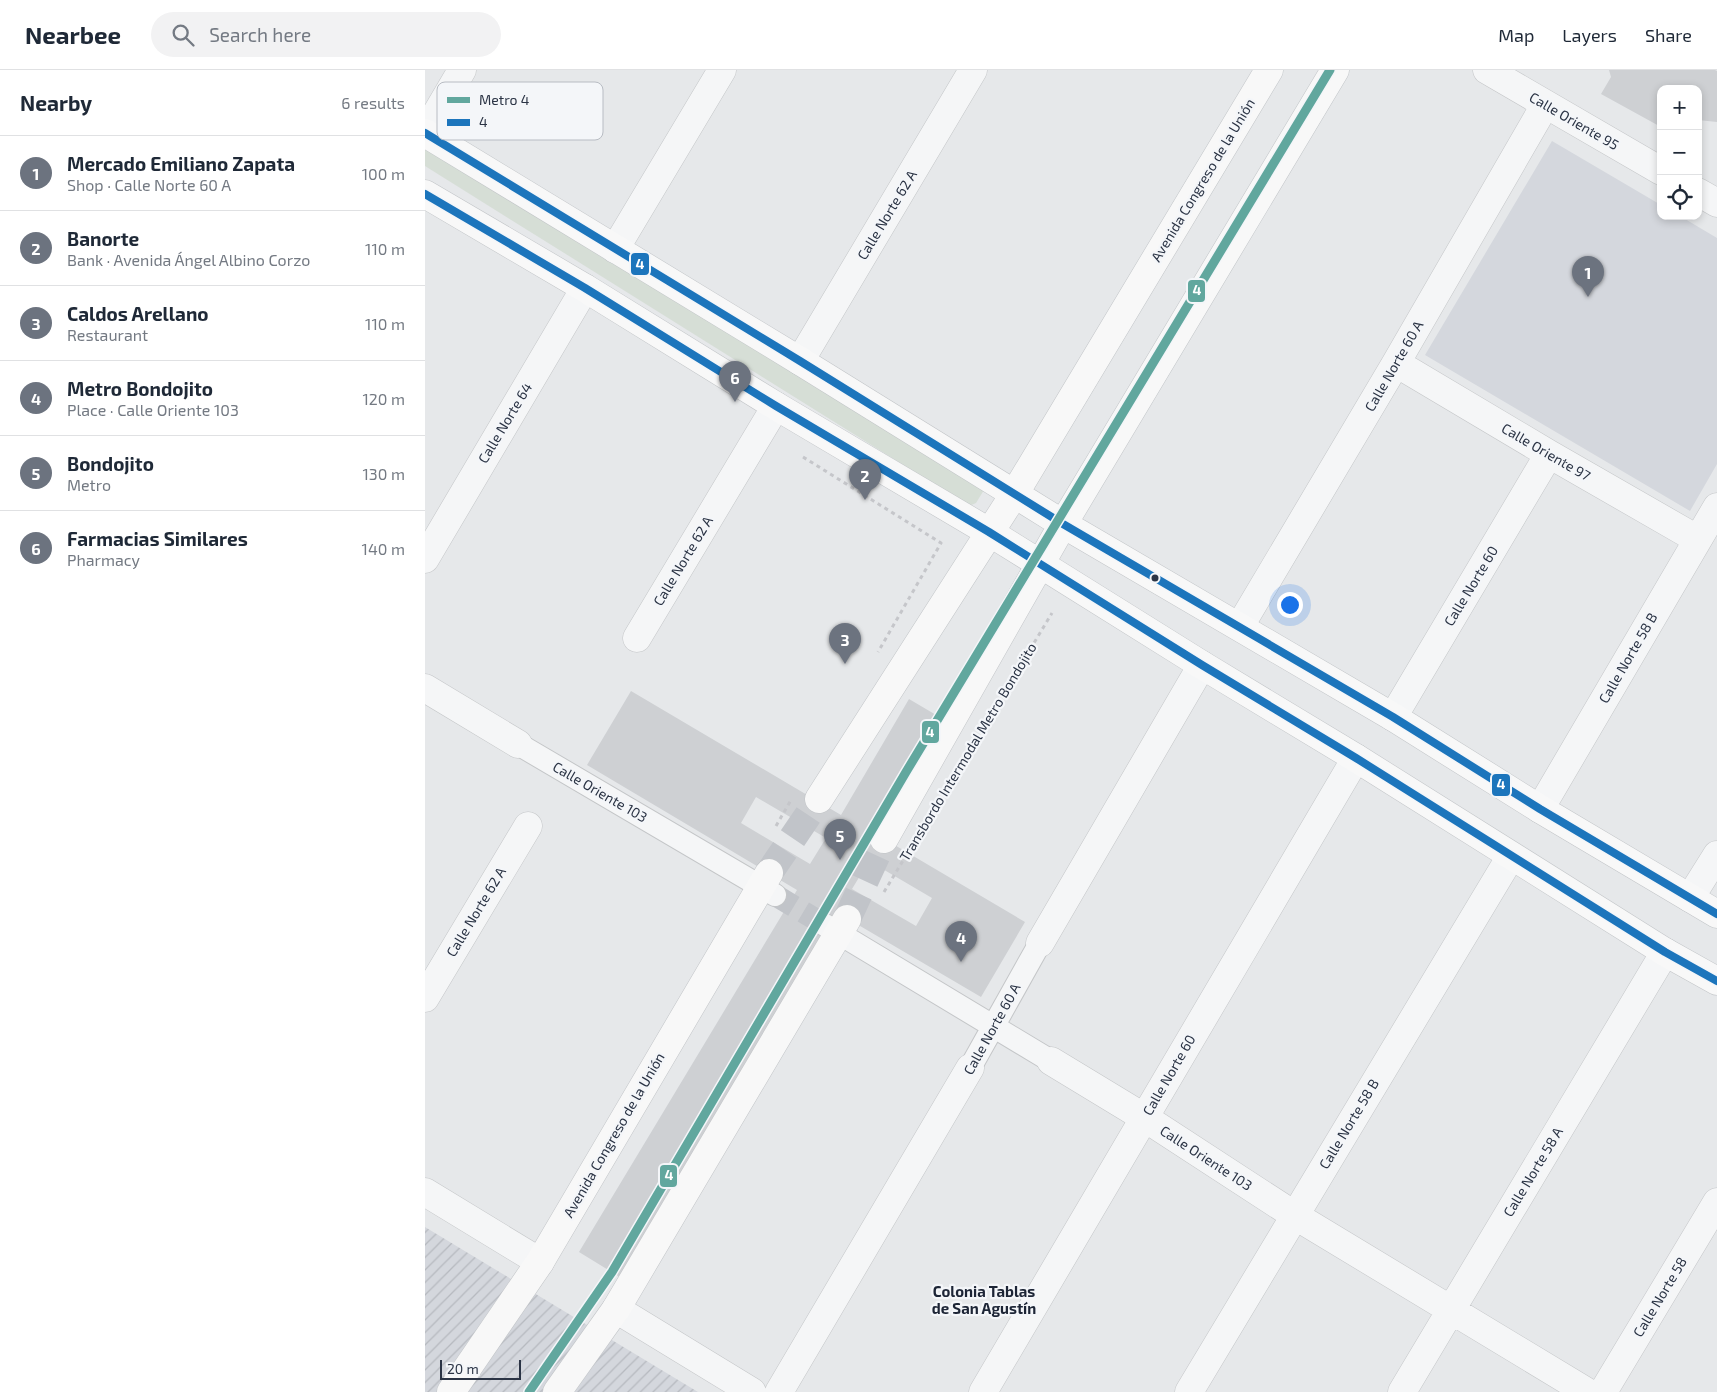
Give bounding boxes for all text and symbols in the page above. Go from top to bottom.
search box [151,12,501,57]
text: Nearbee [25,20,121,49]
icon: search [169,21,197,49]
text: Search here [209,23,311,46]
text: Map [1498,24,1534,46]
text: Layers [1562,24,1617,46]
text: Share [1645,24,1692,46]
legend [437,82,603,140]
map controls [1657,85,1702,220]
button: + [1657,85,1702,130]
street label: Calle Oriente 95 [1527,88,1622,153]
text: Nearby [20,90,92,115]
text: Metro 4 [479,91,529,108]
text: 6 results [341,93,405,112]
street label: Avenida Congreso de la Unión [1147,95,1258,264]
text: 4 [479,113,488,130]
button: − [1657,130,1702,175]
text: Mercado Emiliano Zapata [67,152,295,175]
text: 1 [33,164,39,183]
text: 100 m [362,164,405,183]
street label: Calle Norte 62 A [853,167,920,263]
text: Shop · Calle Norte 60 A [67,175,231,194]
button: locate [1657,175,1702,220]
text: Banorte [67,227,139,250]
text: 2 [31,239,41,258]
text: 110 m [365,239,405,258]
text: Bank · Avenida Ángel Albino Corzo [67,250,310,269]
line badge: 4 [630,252,650,276]
text: 4 [636,255,645,272]
pin: 1 [1572,256,1604,297]
line badge: 4 [1187,279,1206,303]
text: 4 [1193,281,1202,298]
text: Caldos Arellano [67,302,209,325]
text: 3 [31,314,41,333]
text: 110 m [365,314,405,333]
street label: Calle Norte 60 A [1361,317,1427,414]
text: Restaurant [67,325,148,344]
pin: 6 [719,361,751,402]
text: Metro Bondojito [67,377,213,400]
street label: Calle Norte 64 [474,380,535,466]
text: 4 [31,389,41,408]
text: 120 m [362,389,405,408]
text: Place · Calle Oriente 103 [67,400,239,419]
street label: Calle Oriente 97 [1499,419,1594,484]
text: Bondojito [67,452,154,475]
pin: 2 [849,459,881,500]
text: 5 [32,464,40,483]
text: 130 m [363,464,405,483]
text: Metro [67,475,111,494]
street label: Calle Norte 62 A [649,513,716,609]
text: Farmacias Similares [67,527,248,550]
text: 6 [31,539,41,558]
text: 140 m [362,539,405,558]
street label: Calle Norte 60 [1440,543,1501,629]
text: Pharmacy [67,550,140,569]
unlabelled marker [1150,573,1160,583]
your location [1277,592,1303,618]
street label: Calle Norte 58 B [1595,609,1660,706]
pin: 3 [829,623,861,664]
street label: Transbordo Intermodal Metro Bondojito [895,639,1040,864]
line badge: 4 [921,720,940,744]
text: 4 [926,723,935,740]
street label: Calle Oriente 103 [550,758,651,826]
line badge: 4 [1491,773,1511,797]
text: 4 [1497,775,1506,792]
pin: 5 [824,819,856,860]
street label: Calle Norte 62 A [442,864,509,960]
pin: 4 [945,921,977,962]
street label: Calle Norte 60 A [959,980,1024,1077]
street label: Calle Norte 60 [1139,1031,1199,1118]
street label: Avenida Congreso de la Unión [559,1049,668,1220]
street label: Calle Norte 58 B [1315,1076,1382,1172]
street label: Calle Oriente 103 [1157,1121,1256,1194]
street label: Calle Norte 58 A [1499,1124,1566,1220]
line badge: 4 [659,1164,678,1188]
text: 4 [665,1166,674,1183]
street label: Calle Norte 58 [1629,1254,1690,1340]
district label: Colonia Tablas de San Agustín [932,1282,1036,1317]
scale bar [440,1357,521,1380]
text: 20 m [447,1360,479,1377]

